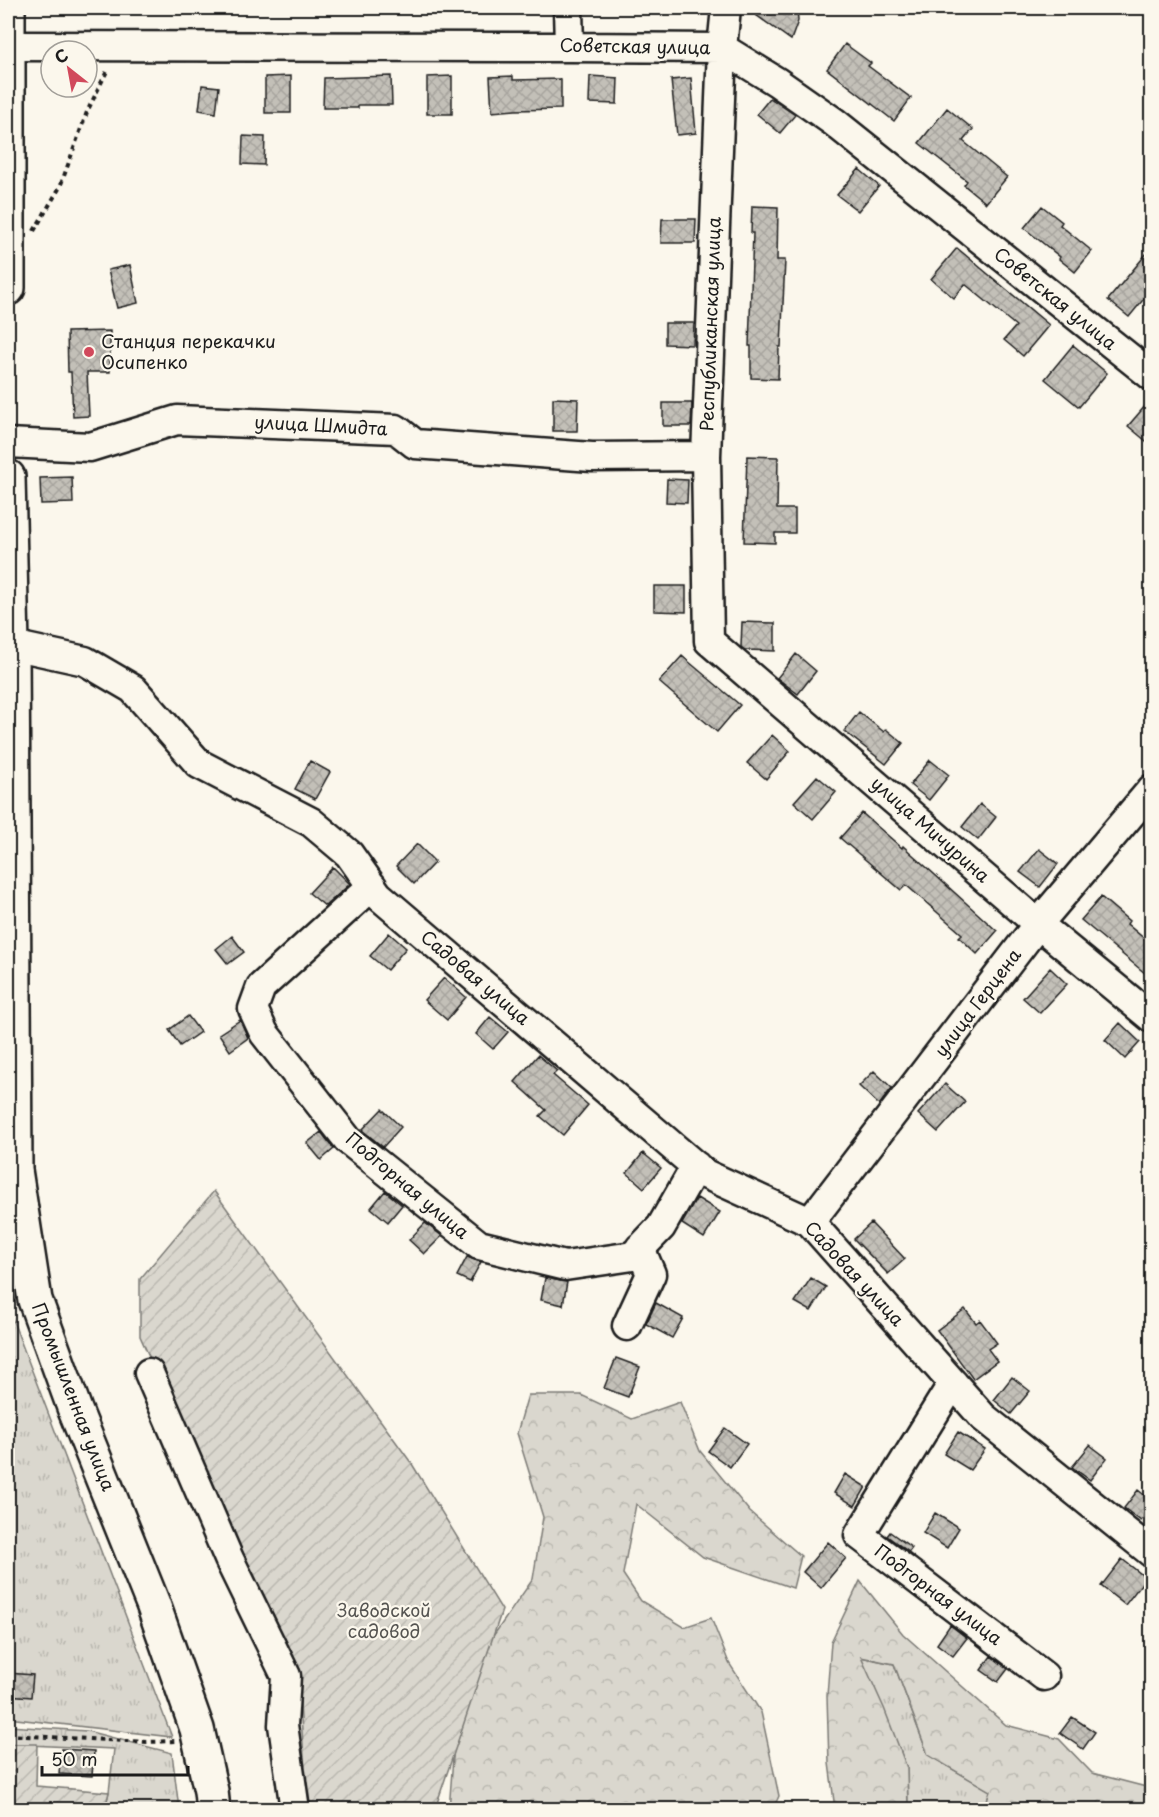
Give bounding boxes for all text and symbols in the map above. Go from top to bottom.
street label: Советская улица [559,31,711,60]
north arrow [39,39,99,99]
text: С [49,42,72,69]
street label: Республиканская улица [692,216,727,432]
street label: Советская улица [989,240,1124,356]
place label: Станция перекачки Осипенко [101,327,276,375]
marker: Станция перекачки Осипенко [82,345,96,359]
street label: улица Шмидта [254,408,388,441]
street label: улица Мичурина [866,769,997,889]
street label: Садовая улица [415,923,537,1031]
street label: улица Герцена [927,941,1027,1062]
street label: Подгорная улица [340,1125,476,1245]
street label: Садовая улица [799,1214,912,1332]
street label: Промышленная улица [26,1298,123,1495]
street label: Подгорная улица [869,1537,1009,1651]
park label: Заводской садовод [337,1596,431,1644]
scale bar [42,1739,188,1777]
text: 50 m [51,1745,98,1772]

